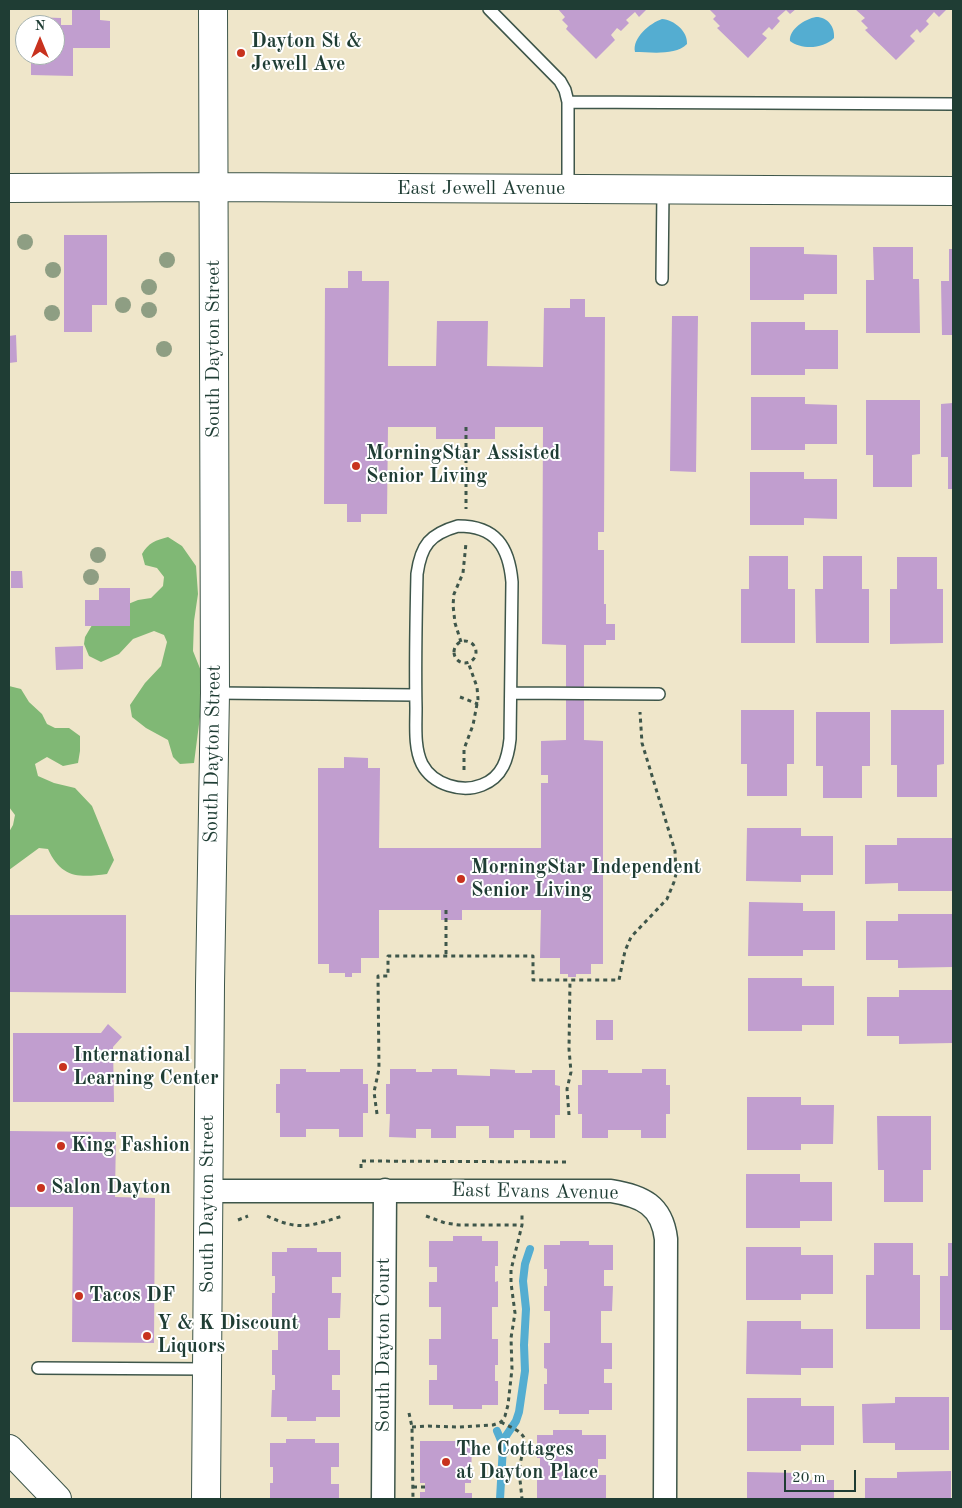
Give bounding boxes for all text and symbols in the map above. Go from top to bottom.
north arrow [15,15,65,65]
text: N [35,19,45,33]
place label: Dayton St & Jewell Ave [251,30,362,77]
marker: Dayton St & Jewell Ave [235,47,247,59]
street label: East Jewell Avenue [397,177,565,201]
street label: South Dayton Street [202,260,226,438]
place label: MorningStar Assisted Senior Living [366,442,560,489]
marker: MorningStar Assisted Senior Living [350,460,362,472]
street label: South Dayton Street [199,665,227,843]
place label: MorningStar Independent Senior Living [471,856,701,903]
marker: MorningStar Independent Senior Living [455,873,467,885]
place label: International Learning Center [73,1044,219,1091]
marker: International Learning Center [57,1061,69,1073]
street label: South Dayton Street [196,1115,220,1293]
place label: King Fashion [71,1134,190,1158]
marker: King Fashion [55,1140,67,1152]
place label: Salon Dayton [51,1176,171,1200]
street label: East Evans Avenue [451,1179,619,1205]
marker: Salon Dayton [35,1182,47,1194]
street label: South Dayton Court [372,1258,396,1432]
place label: Tacos DF [89,1284,175,1308]
marker: Tacos DF [73,1290,85,1302]
place label: Y & K Discount Liquors [157,1312,299,1359]
marker: Y & K Discount Liquors [141,1330,153,1342]
place label: The Cottages at Dayton Place [456,1438,598,1485]
marker: The Cottages at Dayton Place [440,1456,452,1468]
scale bar [787,1460,860,1492]
text: 20 m [792,1471,826,1486]

